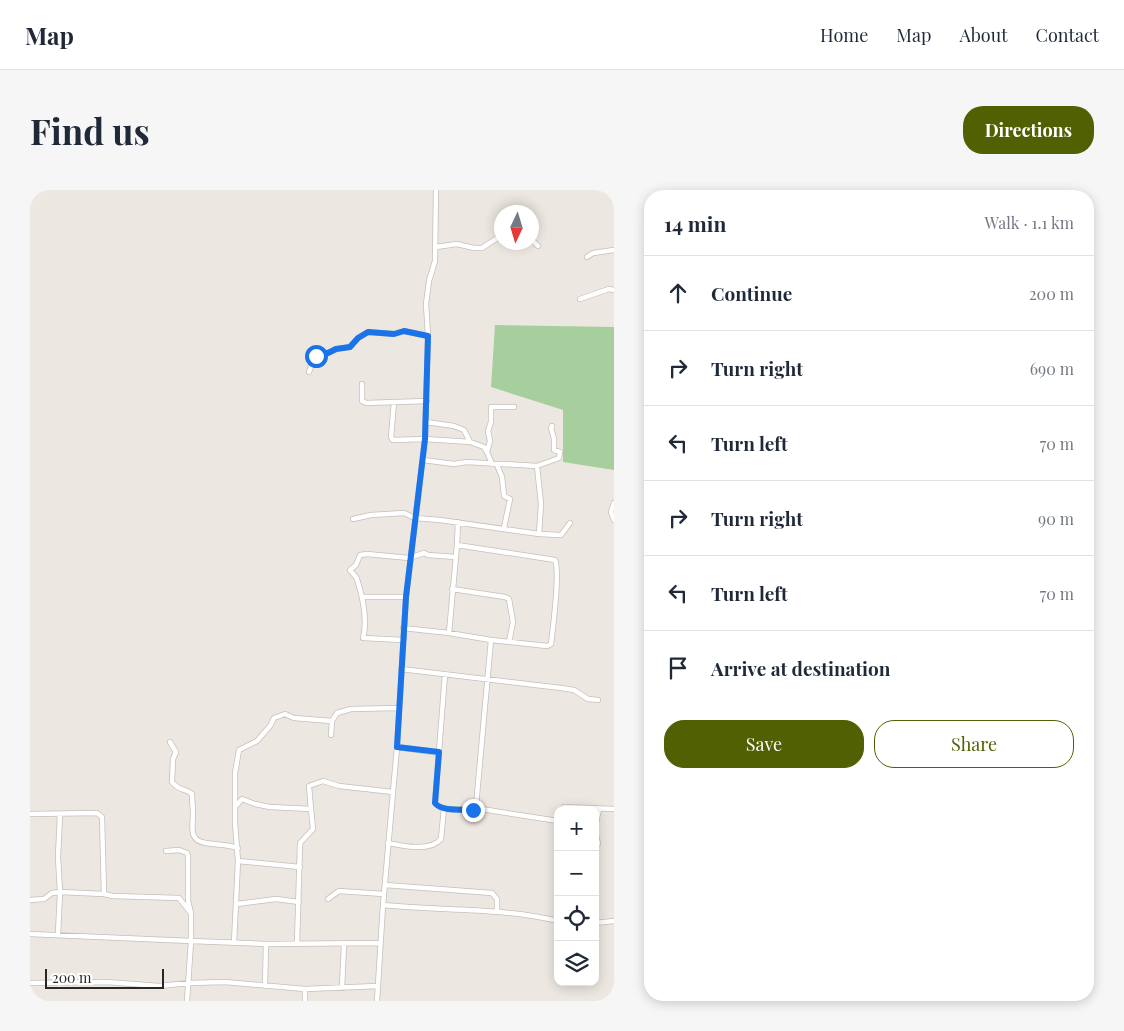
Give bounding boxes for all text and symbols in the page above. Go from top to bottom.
text: Map [25,19,74,51]
text: Home [820,23,868,47]
text: Map [896,23,931,47]
text: About [959,23,1008,47]
text: Contact [1036,23,1099,47]
button: Directions [963,106,1094,154]
text: Find us [30,107,150,154]
north arrow [494,205,539,250]
text: 14 min [664,209,726,237]
text: Walk · 1.1 km [985,212,1074,233]
icon: ahead [664,279,692,307]
text: Continue [711,280,792,306]
text: 200 m [1029,283,1074,304]
route start [305,345,328,368]
icon: right [664,354,692,382]
text: Turn right [711,355,803,381]
text: 690 m [1030,358,1074,379]
icon: left [664,429,692,457]
text: Turn left [711,430,788,456]
text: 70 m [1040,433,1074,454]
icon: right [664,504,692,532]
text: Turn right [711,505,803,531]
text: 90 m [1038,508,1074,529]
icon: left [664,579,692,607]
text: Turn left [711,580,788,606]
text: 70 m [1040,583,1074,604]
icon: arrive [664,654,692,682]
text: Arrive at destination [711,655,891,681]
button: Save [664,720,864,768]
button: Share [874,720,1074,768]
route end [462,799,485,822]
map controls [554,806,599,986]
button: + [554,806,599,851]
button: − [554,851,599,896]
button: locate [554,896,599,941]
button: layers [554,941,599,986]
scale bar [45,966,164,989]
text: 200 m [52,968,91,987]

